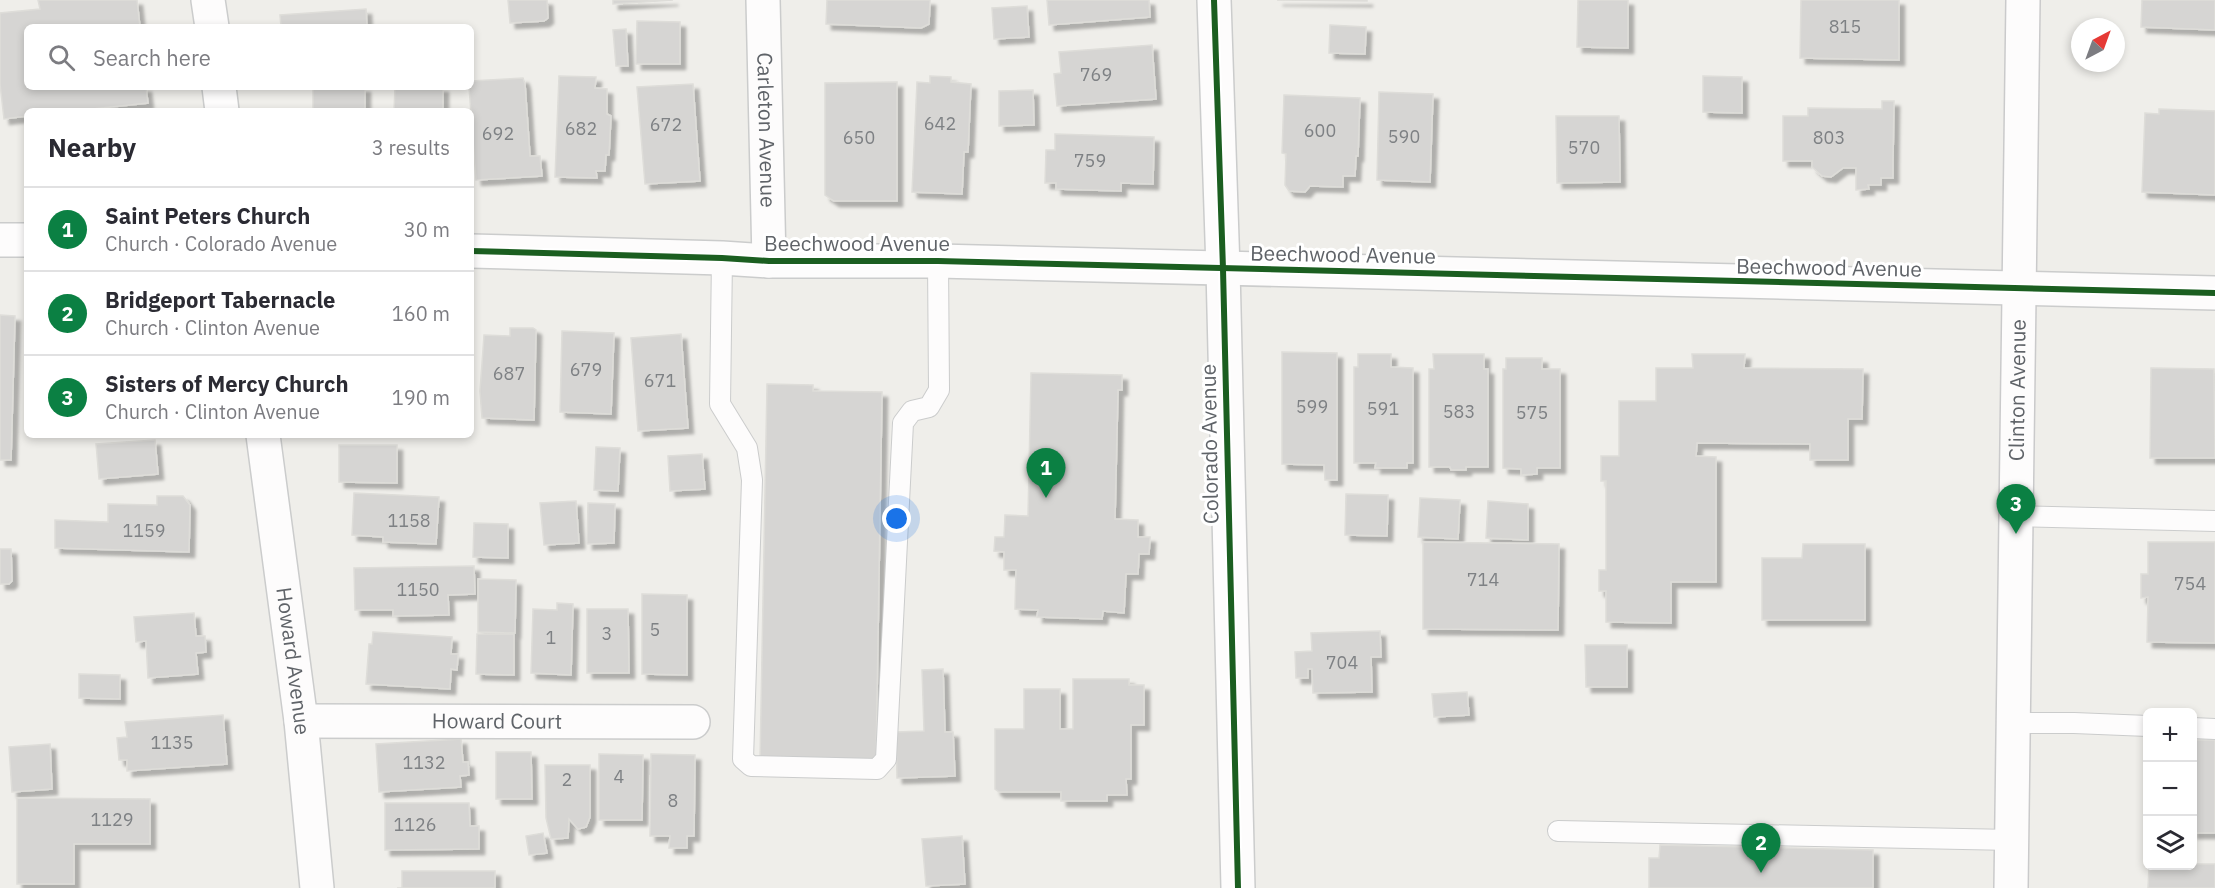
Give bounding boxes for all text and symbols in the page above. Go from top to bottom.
house number: 815 [1829,15,1861,38]
north arrow [2071,18,2125,72]
search box [24,24,474,90]
icon: search [45,41,78,74]
text: Search here [93,43,211,72]
street label: Carleton Avenue [751,52,783,208]
house number: 769 [1080,63,1112,86]
house number: 642 [924,112,956,135]
house number: 672 [650,113,682,136]
house number: 682 [565,117,597,140]
house number: 600 [1304,119,1336,142]
house number: 692 [482,122,514,145]
house number: 590 [1388,125,1420,148]
house number: 650 [843,126,875,149]
house number: 803 [1813,126,1845,149]
text: Nearby [48,130,136,164]
text: 3 results [372,134,450,161]
house number: 570 [1568,136,1600,159]
house number: 759 [1074,149,1106,172]
text: Saint Peters Church [105,201,310,230]
text: 1 [62,216,74,243]
text: 30 m [404,216,450,243]
street label: Beechwood Avenue [764,229,950,257]
text: Church · Colorado Avenue [105,230,337,257]
street label: Beechwood Avenue [1250,238,1436,270]
street label: Beechwood Avenue [1736,251,1922,283]
text: Bridgeport Tabernacle [105,285,335,314]
text: 2 [62,300,74,327]
text: 160 m [392,300,450,327]
text: Church · Clinton Avenue [105,314,320,341]
street label: Clinton Avenue [2002,319,2032,461]
house number: 679 [570,358,602,381]
house number: 687 [493,362,525,385]
street label: Colorado Avenue [1194,364,1224,524]
text: Sisters of Mercy Church [105,369,349,398]
house number: 671 [644,369,676,392]
text: 3 [62,384,74,411]
text: 190 m [392,384,450,411]
house number: 599 [1296,395,1328,418]
house number: 591 [1367,397,1399,420]
text: Church · Clinton Avenue [105,398,320,425]
house number: 583 [1443,400,1475,423]
house number: 575 [1516,401,1548,424]
pin: 1 [1026,448,1066,498]
pin: 3 [1996,484,2036,534]
your location [882,504,911,533]
house number: 1158 [387,509,431,532]
house number: 1159 [122,519,166,542]
house number: 714 [1467,568,1499,591]
house number: 754 [2174,572,2206,595]
house number: 1150 [396,578,440,601]
street label: Howard Avenue [270,585,317,736]
house number: 5 [650,618,660,641]
house number: 3 [602,622,612,645]
house number: 1 [546,626,556,649]
house number: 704 [1326,651,1358,674]
street label: Howard Court [432,706,562,735]
map controls [2143,708,2197,870]
button: + [2143,708,2197,762]
house number: 1135 [150,731,194,754]
house number: 1132 [402,751,446,774]
button: − [2143,762,2197,816]
house number: 4 [614,765,625,788]
house number: 2 [562,768,572,791]
house number: 8 [668,789,678,812]
house number: 1129 [90,808,134,831]
house number: 1126 [393,813,437,836]
button: layers [2143,816,2197,870]
pin: 2 [1742,824,1780,873]

